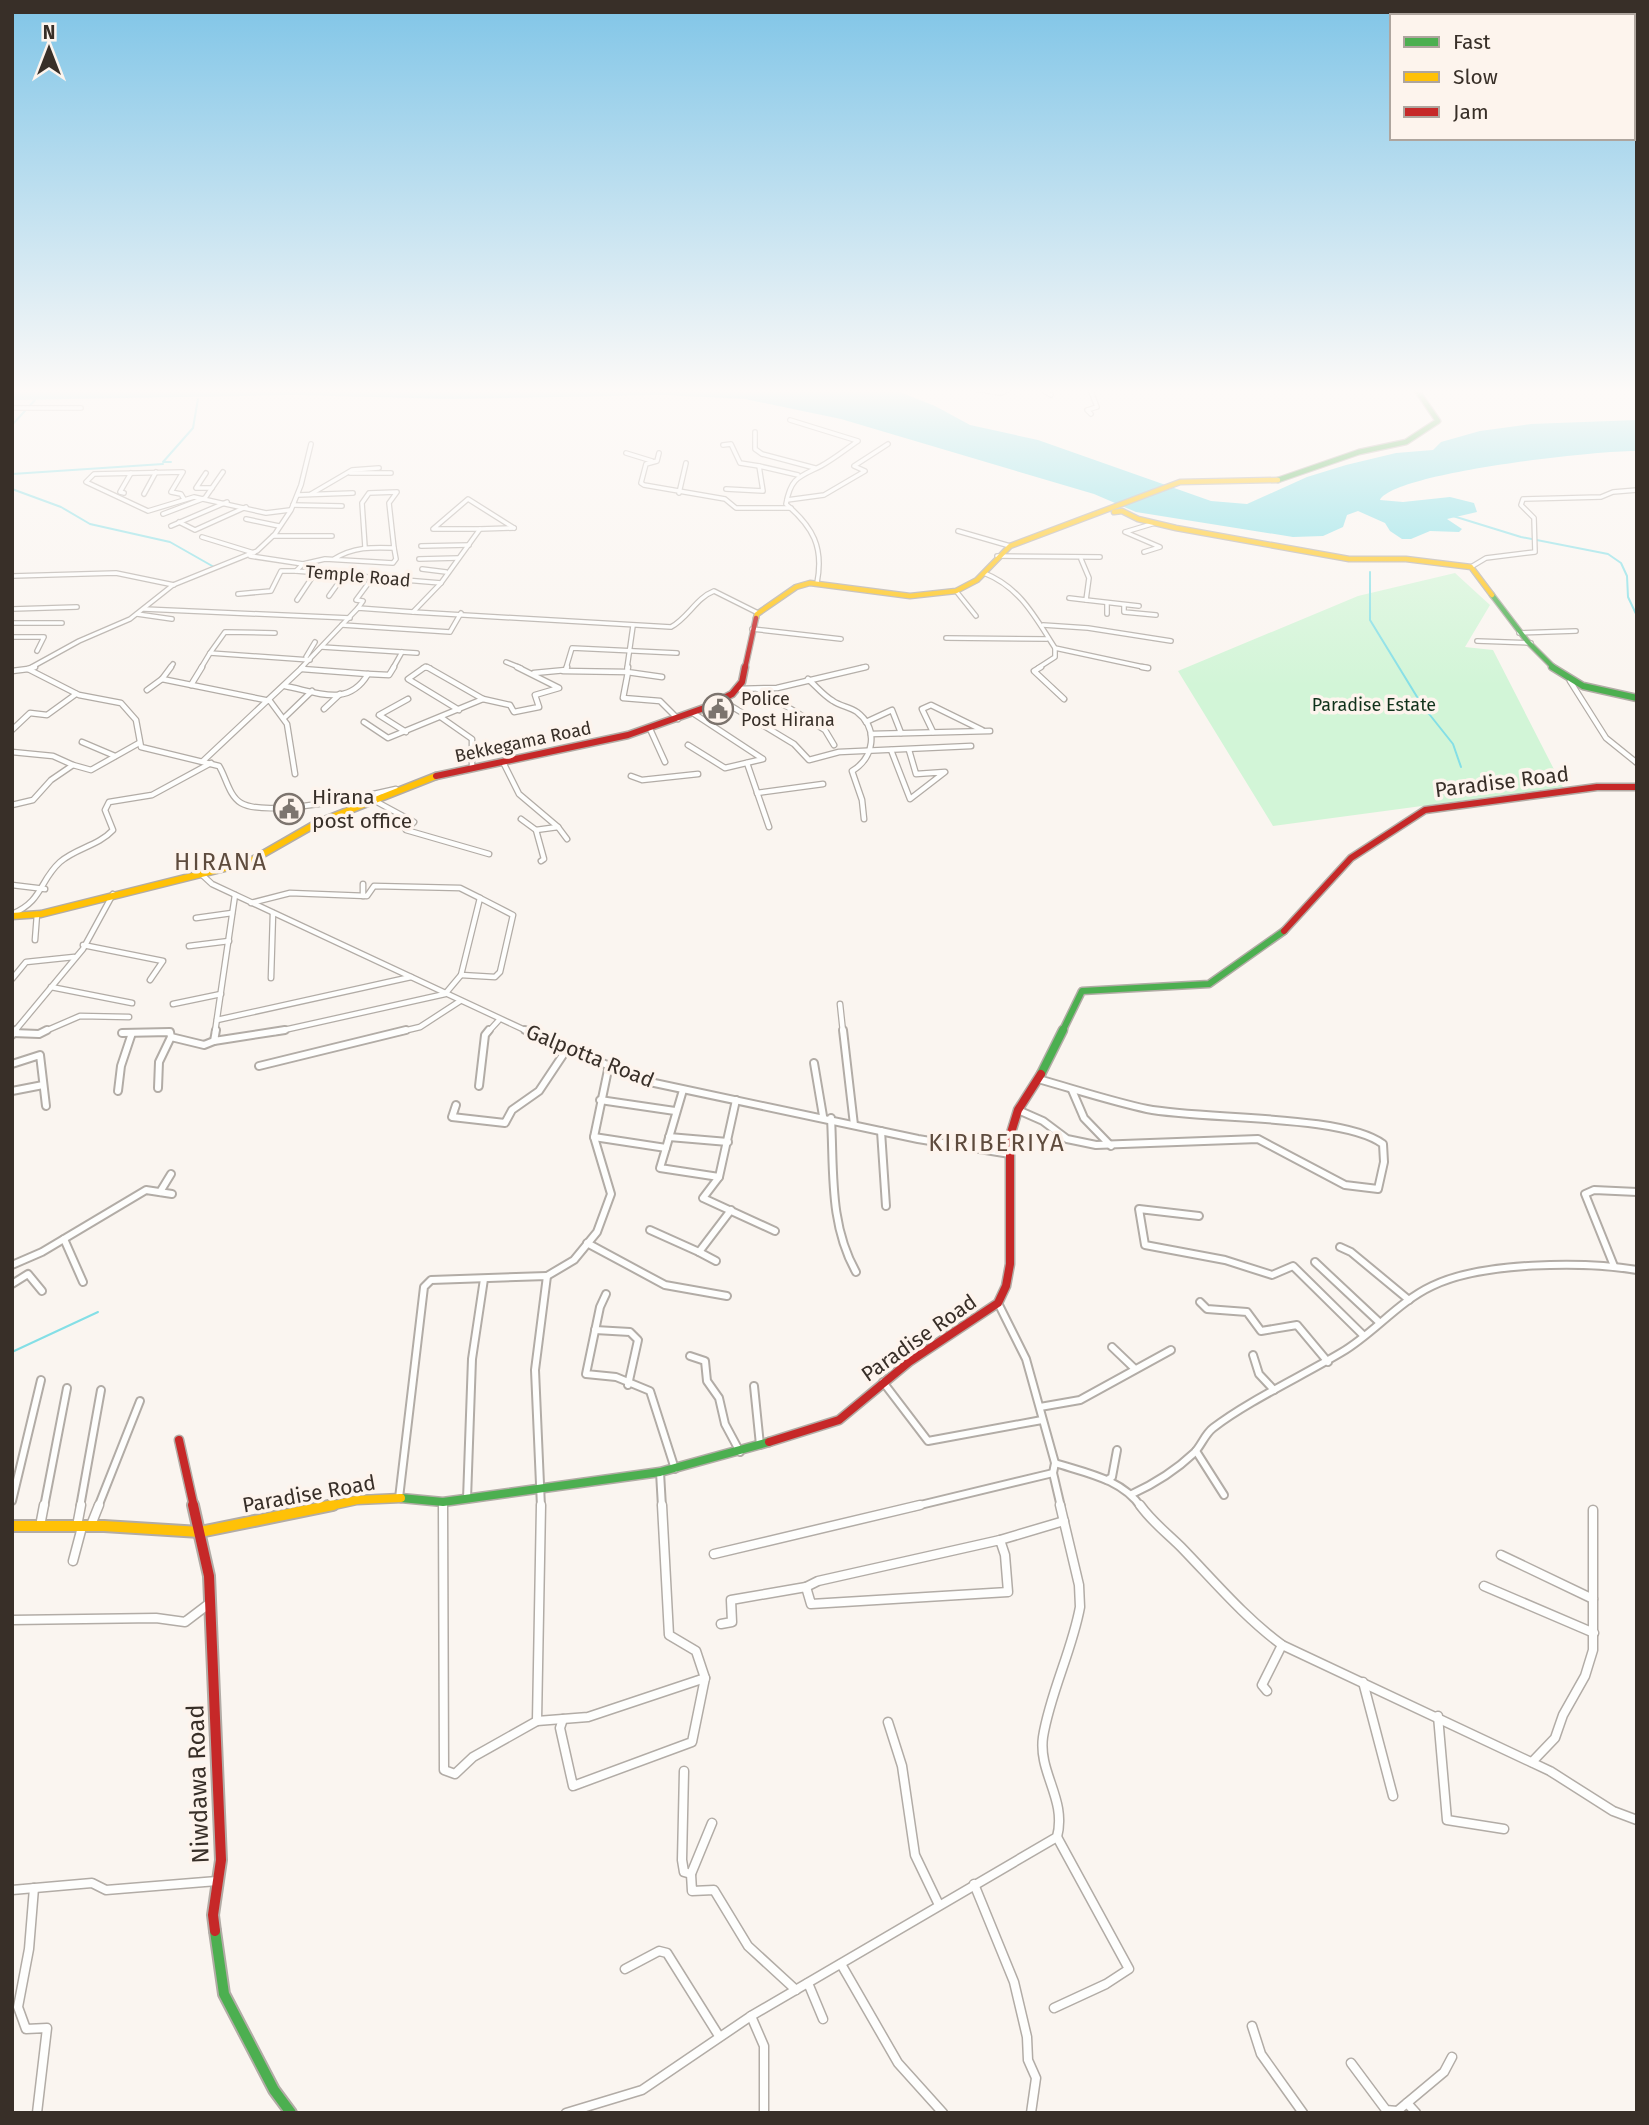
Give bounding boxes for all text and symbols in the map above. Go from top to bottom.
north arrow [14,14,84,84]
legend [1390,14,1635,140]
text: N [43,21,55,44]
text: Fast [1453,29,1491,55]
text: Slow [1453,64,1498,90]
text: Jam [1453,99,1489,125]
street label: Temple Road [304,560,412,592]
place label: Police Post Hirana [741,688,835,731]
public building icon: Police Post Hirana [701,692,735,726]
park label: Paradise Estate [1312,694,1436,716]
street label: Bekkegama Road [453,717,593,767]
street label: Paradise Road [1433,761,1571,803]
place label: Hirana post office [312,784,412,834]
public building icon: Hirana post office [272,792,306,826]
district label: HIRANA [174,848,268,876]
street label: Galpotta Road [522,1019,658,1093]
district label: KIRIBERIYA [928,1129,1066,1157]
street label: Paradise Road [856,1289,982,1387]
street label: Paradise Road [240,1469,378,1519]
street label: Niwdawa Road [181,1704,215,1864]

